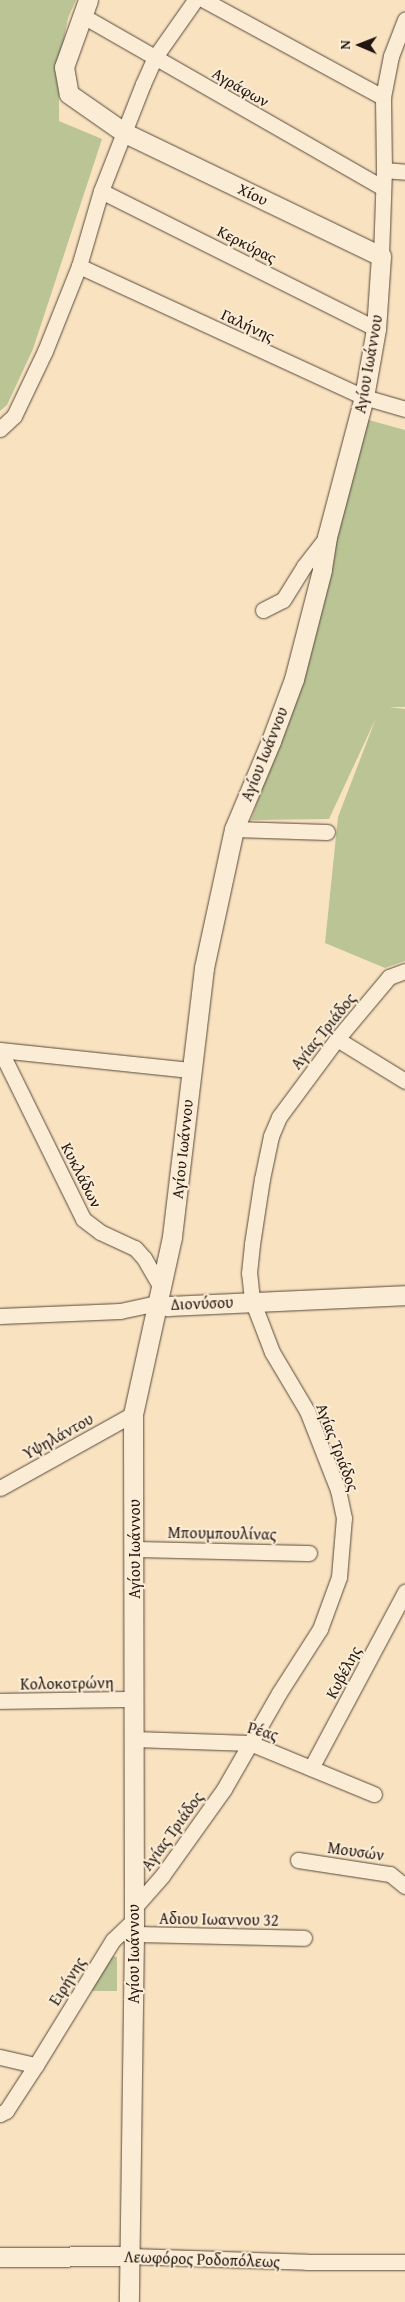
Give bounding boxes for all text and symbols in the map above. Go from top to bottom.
north arrow [335,20,385,70]
text: N [335,40,355,50]
street label: Αγράφων [209,63,273,111]
street label: Χίου [235,179,271,209]
street label: Κερκύρας [214,221,280,267]
street label: Γαλήνης [218,304,278,346]
street label: Αγίου Ιωάννου [350,313,386,415]
street label: Αγίου Ιωάννου [236,704,292,804]
street label: Αγίας Τριάδος [286,989,360,1073]
street label: Αγίου Ιωάννου [167,1098,197,1200]
street label: Κυκλάδων [57,1139,107,1211]
street label: Διονύσου [170,1292,234,1314]
street label: Αγίας Τριάδος [312,1400,364,1494]
street label: Υψηλάντου [20,1409,96,1463]
street label: Αγίου Ιωάννου [124,1499,144,1599]
street label: Μπουμπουλίνας [168,1522,276,1544]
street label: Κυβέλης [321,1643,365,1701]
street label: Κολοκοτρώνη [20,1673,114,1693]
street label: Ρέας [246,1718,280,1744]
street label: Αγίας Τριάδος [137,1788,207,1874]
street label: Μουσών [326,1838,386,1864]
street label: Αγίου Ιωάννου [123,1904,143,2004]
street label: Αδιου Ιωαννου 32 [159,1908,279,1930]
street label: Ειρήνης [45,1953,89,2009]
street label: Λεωφόρος Ροδοπόλεως [124,2247,280,2271]

